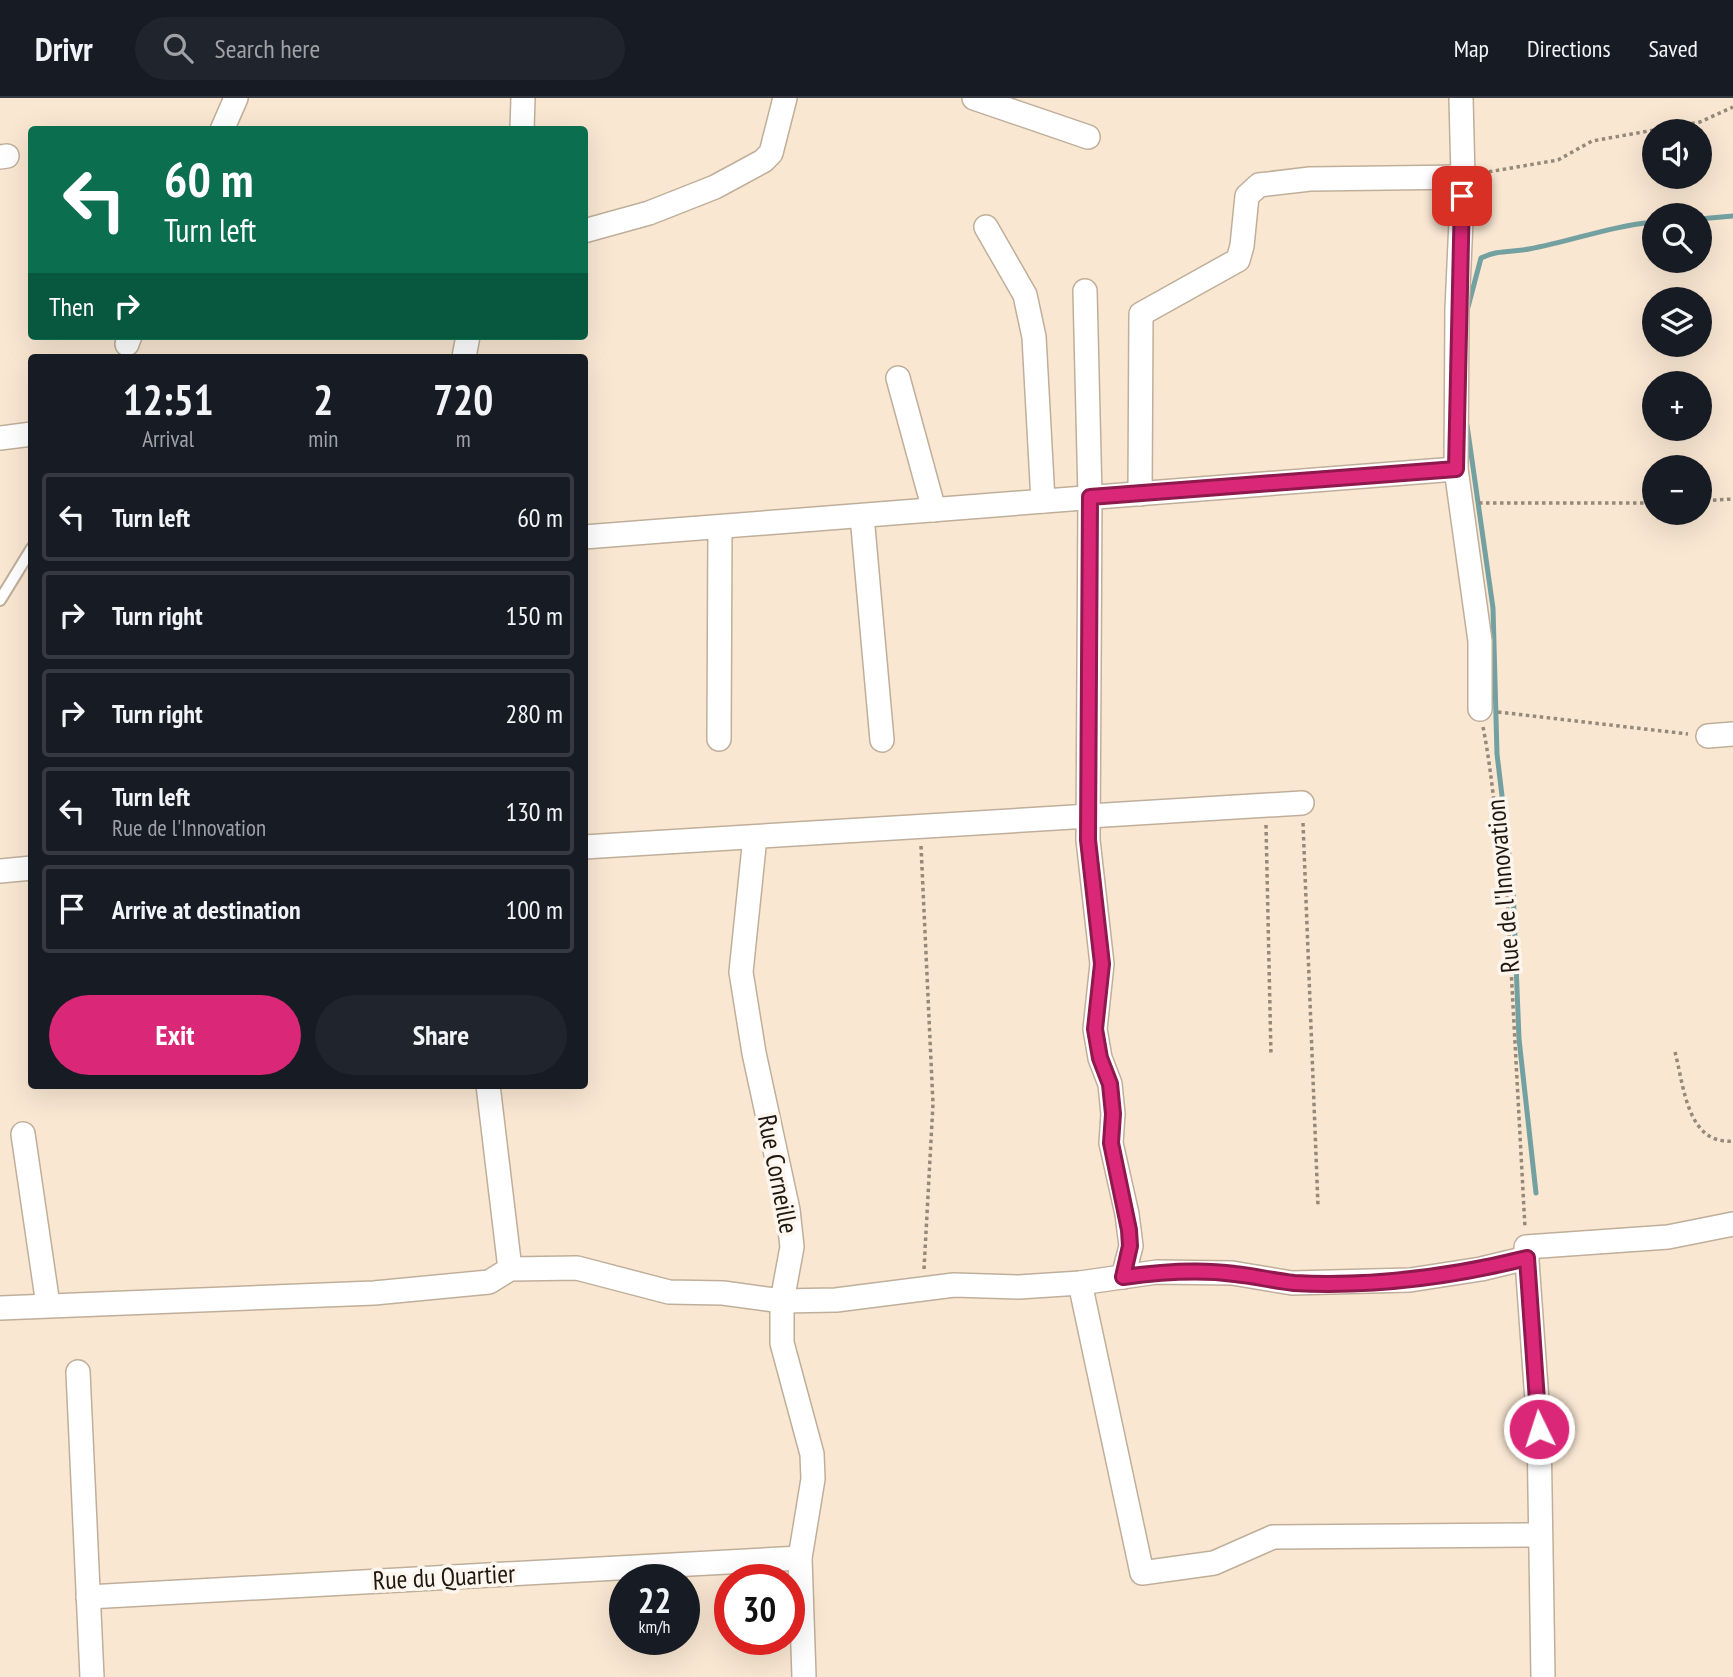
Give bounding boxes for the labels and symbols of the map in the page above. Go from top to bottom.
pin [1432,166,1492,226]
street label: Rue de l'Innovation [1478,798,1527,974]
street label: Rue Corneille [751,1112,806,1236]
position arrow [1502,1392,1576,1466]
street label: Rue du Quartier [372,1556,516,1597]
speed limit sign: 30 [714,1564,805,1655]

